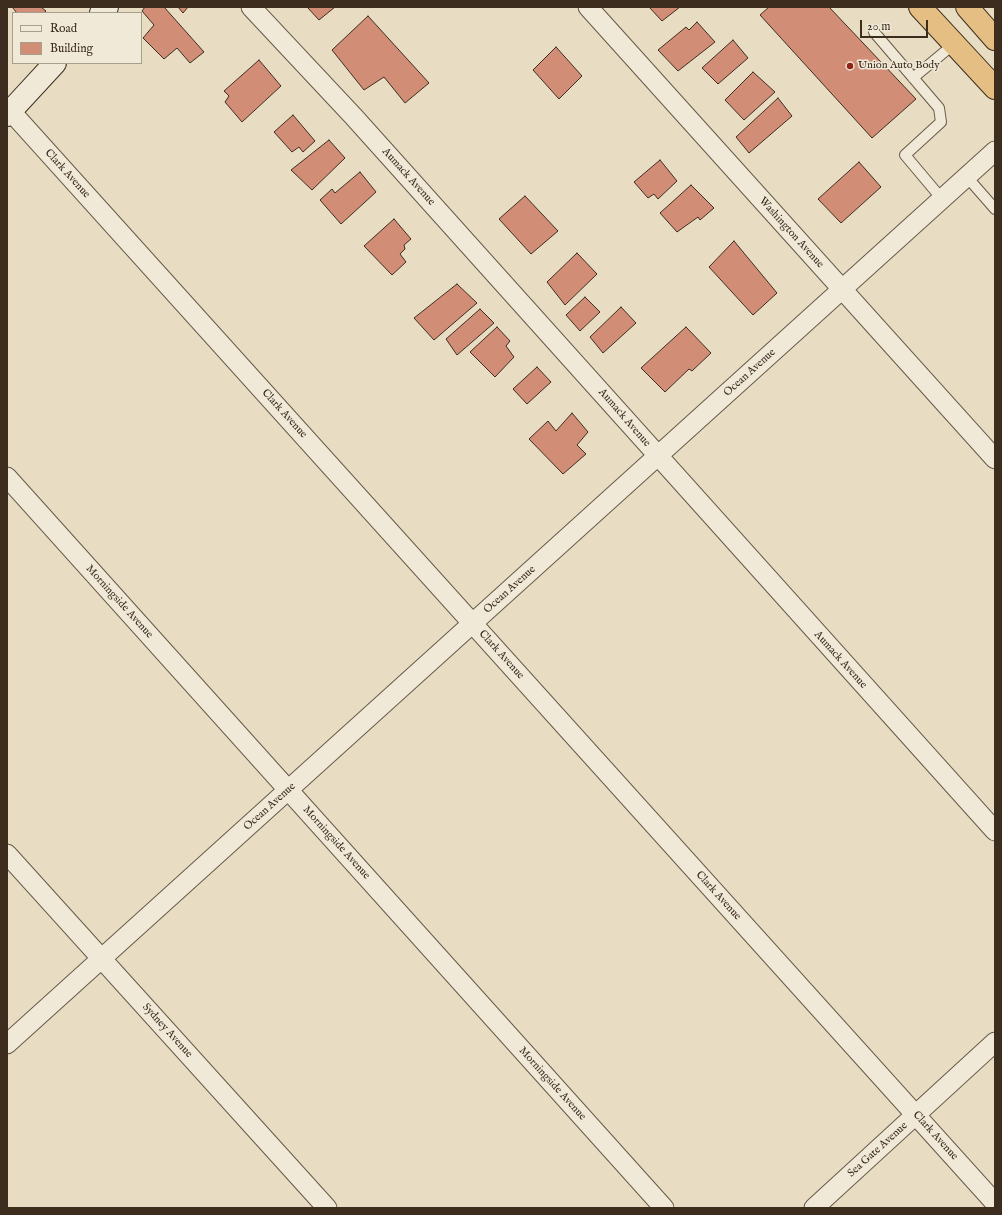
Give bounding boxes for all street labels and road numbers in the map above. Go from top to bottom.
street label: Aumack Avenue [379,145,437,209]
street label: Clark Avenue [42,147,92,201]
street label: Washington Avenue [756,195,826,271]
street label: Ocean Avenue [721,346,779,400]
street label: Aumack Avenue [595,386,653,450]
street label: Clark Avenue [259,387,309,441]
street label: Morningside Avenue [82,562,156,642]
street label: Ocean Avenue [481,563,539,617]
street label: Clark Avenue [476,628,526,682]
street label: Aumack Avenue [811,628,869,692]
street label: Ocean Avenue [241,780,299,834]
street label: Morningside Avenue [299,803,373,883]
street label: Clark Avenue [693,869,743,923]
street label: Sydney Avenue [139,1001,195,1061]
street label: Morningside Avenue [515,1044,589,1124]
street label: Clark Avenue [910,1109,960,1163]
street label: Sea Gate Avenue [845,1120,911,1180]

